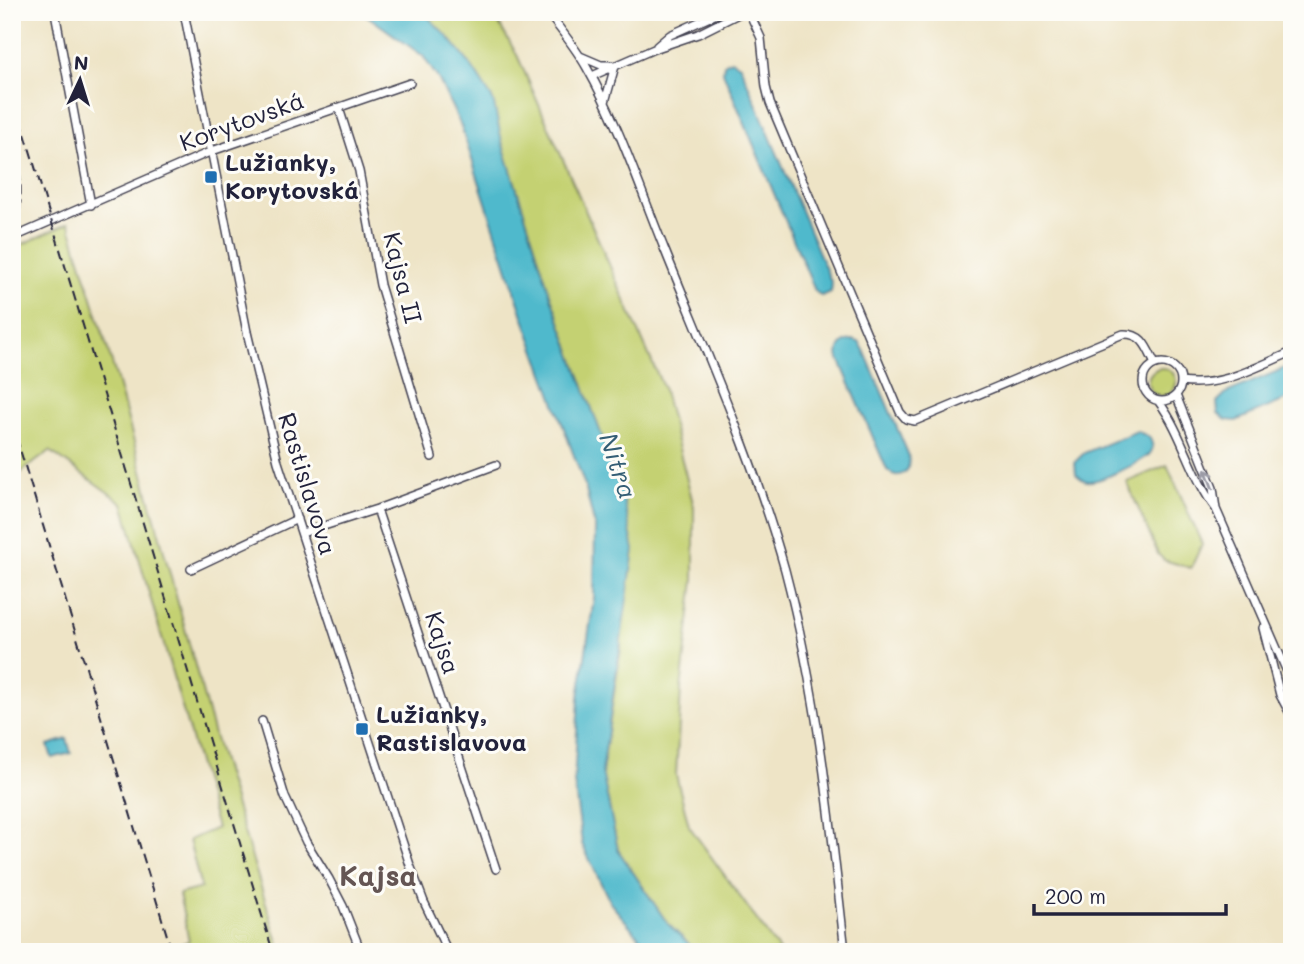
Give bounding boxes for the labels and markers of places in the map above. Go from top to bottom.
place label: Lužianky, Korytovská [225,146,359,205]
marker: Lužianky, Korytovská [203,169,219,185]
place label: Lužianky, Rastislavova [376,698,527,757]
marker: Lužianky, Rastislavova [354,721,370,737]

